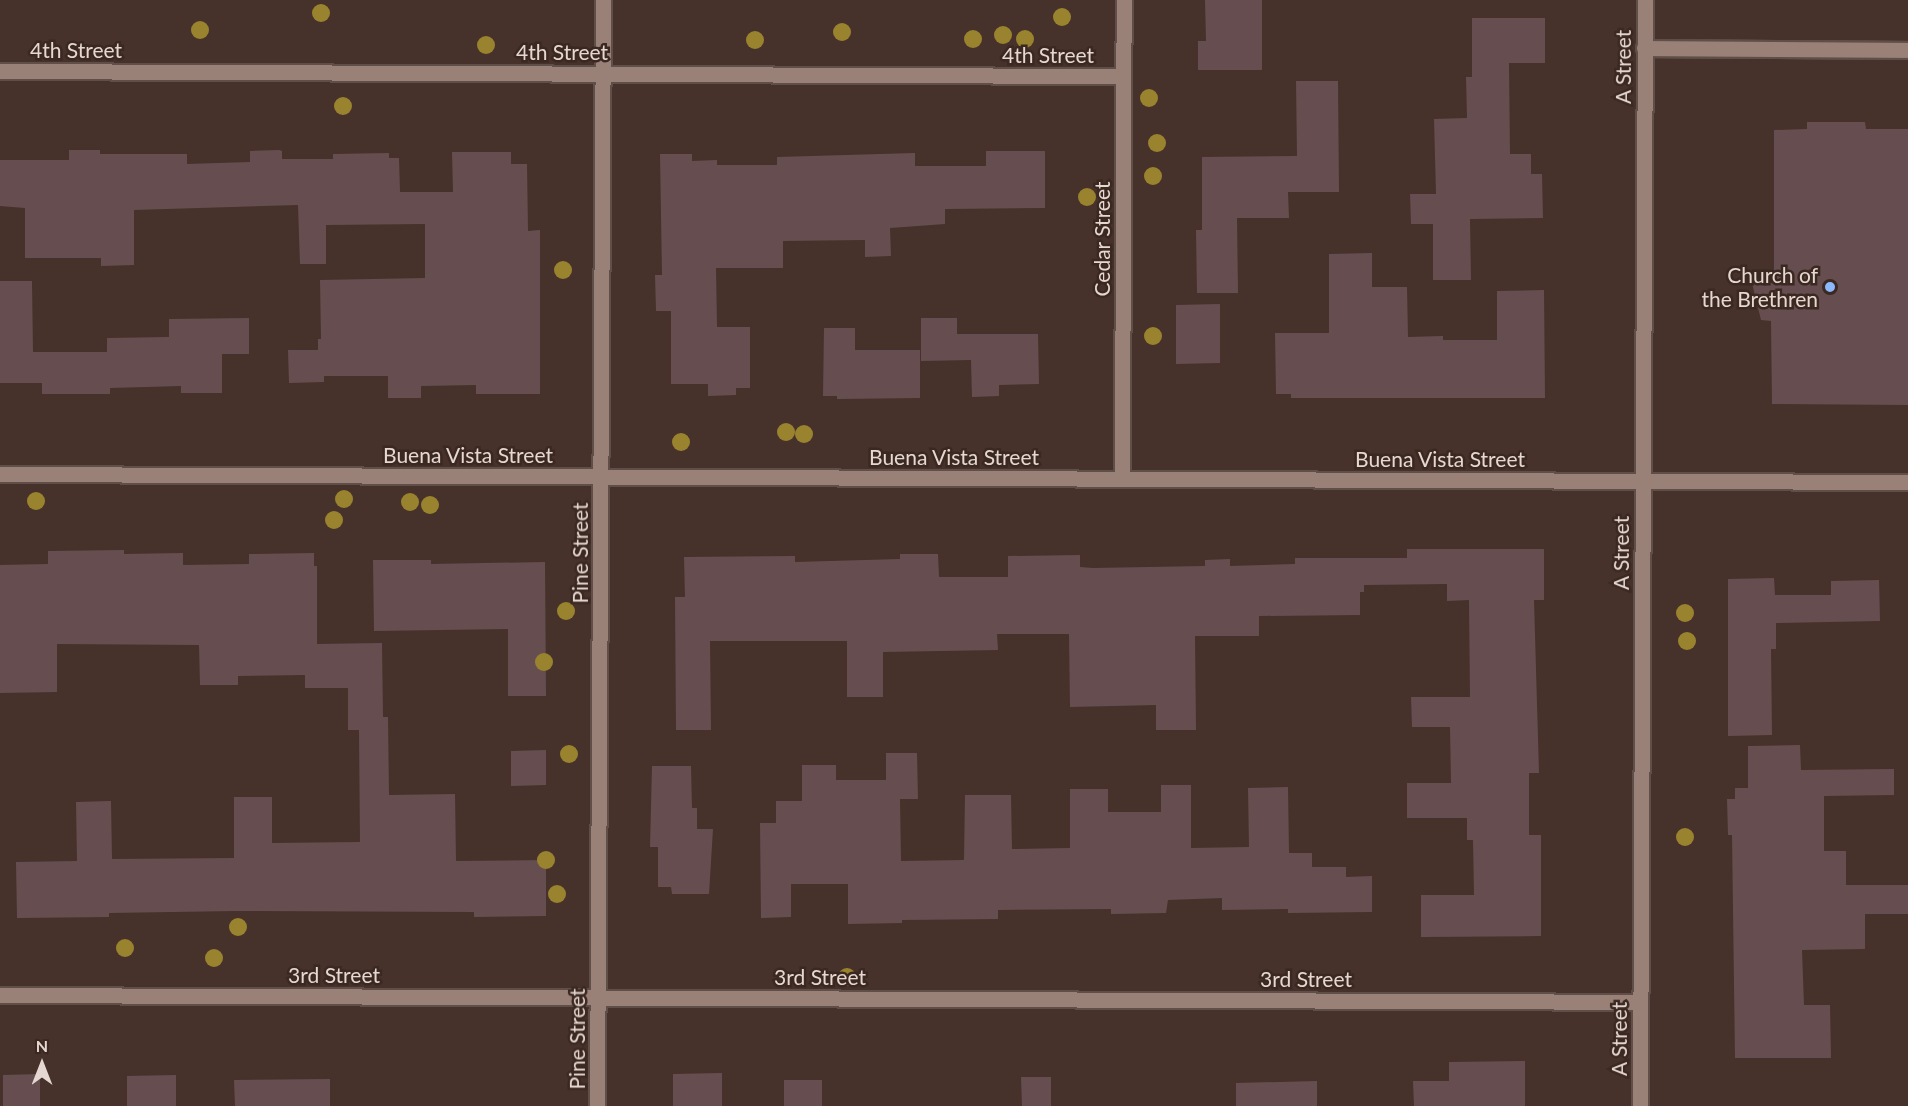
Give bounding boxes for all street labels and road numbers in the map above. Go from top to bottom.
street label: A Street [1610,30,1636,104]
street label: 4th Street [30,37,122,63]
street label: 4th Street [516,39,608,65]
street label: 4th Street [1002,42,1094,68]
street label: Cedar Street [1089,181,1115,297]
street label: Buena Vista Street [383,442,553,468]
street label: Buena Vista Street [869,444,1039,470]
street label: Buena Vista Street [1355,446,1525,472]
street label: Pine Street [567,502,593,604]
street label: A Street [1608,516,1634,590]
street label: 3rd Street [288,962,380,988]
street label: 3rd Street [774,964,866,990]
street label: 3rd Street [1260,966,1352,992]
street label: Pine Street [564,988,590,1090]
street label: A Street [1606,1002,1632,1076]

